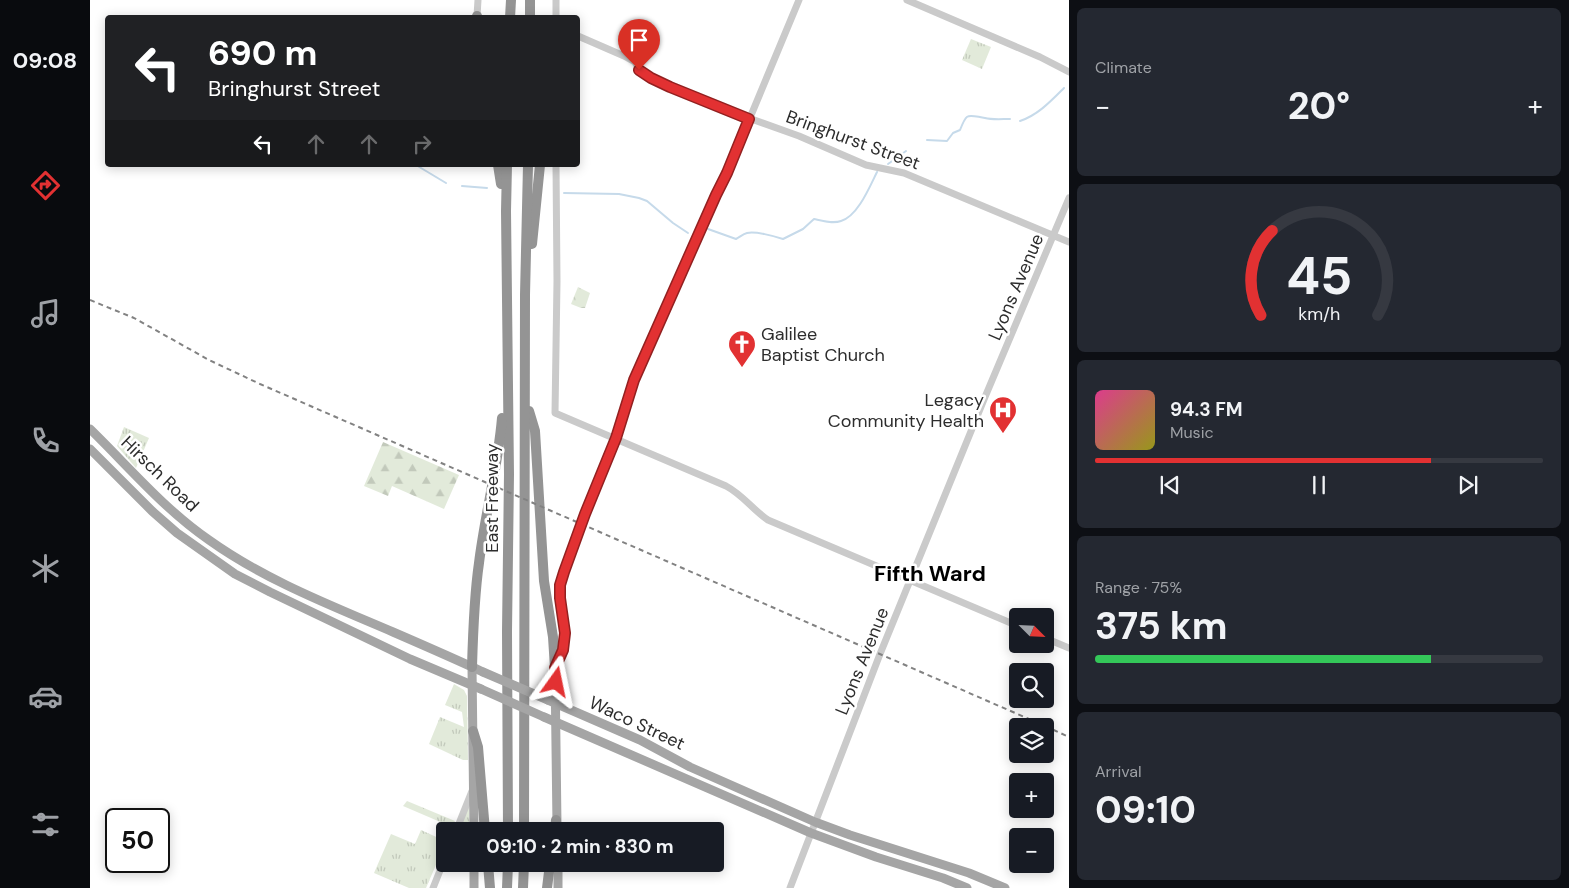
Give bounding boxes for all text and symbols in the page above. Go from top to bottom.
pin [618,19,660,70]
icon: arrive [625,26,653,54]
text: 690 m [208,30,318,76]
icon: left [125,35,190,100]
text: 09:08 [13,46,77,75]
text: Climate [1095,57,1152,78]
text: Bringhurst Street [208,74,380,103]
text: 20° [1288,81,1350,131]
text: − [1095,88,1110,125]
text: + [1528,88,1543,125]
street label: Bringhurst Street [783,105,923,175]
icon: left [249,130,277,158]
icon: ahead [302,130,330,158]
icon: ahead [355,130,383,158]
icon: right [408,130,436,158]
icon: directions [28,168,63,203]
street label: Lyons Avenue [983,230,1049,344]
text: 45 [1286,242,1352,310]
icon: music [28,296,63,331]
text: km/h [1298,302,1340,326]
place label: Galilee Baptist Church [761,322,885,367]
church icon: Galilee Baptist Church [727,329,757,368]
place label: Legacy Community Health [828,388,984,433]
hospital icon: Legacy Community Health [988,395,1018,434]
text: 94.3 FM [1170,397,1243,422]
text: Music [1170,422,1214,443]
icon: phone [28,423,63,458]
street label: Hirsch Road [116,431,204,517]
street label: East Freeway [480,443,504,553]
icon: previous [1156,471,1184,499]
icon: pause [1305,471,1333,499]
icon: next [1454,471,1482,499]
icon: climate [28,551,63,586]
district label: Fifth Ward [874,559,986,588]
text: Range · 75% [1095,577,1182,598]
text: 375 km [1095,601,1227,651]
street label: Lyons Avenue [830,604,894,718]
north arrow [1009,608,1054,652]
map controls [1009,608,1054,873]
position arrow [529,655,581,707]
button: search [1009,663,1054,708]
icon: car [28,679,63,714]
street label: Waco Street [585,690,689,756]
button: layers [1009,718,1054,763]
text: Arrival [1095,761,1142,782]
button: + [1009,773,1054,818]
text: 09:10 [1095,785,1196,835]
icon: filters [28,807,63,842]
speed limit sign: 50 [105,808,170,873]
button: − [1009,828,1054,873]
text: 09:10 · 2 min · 830 m [486,834,674,859]

